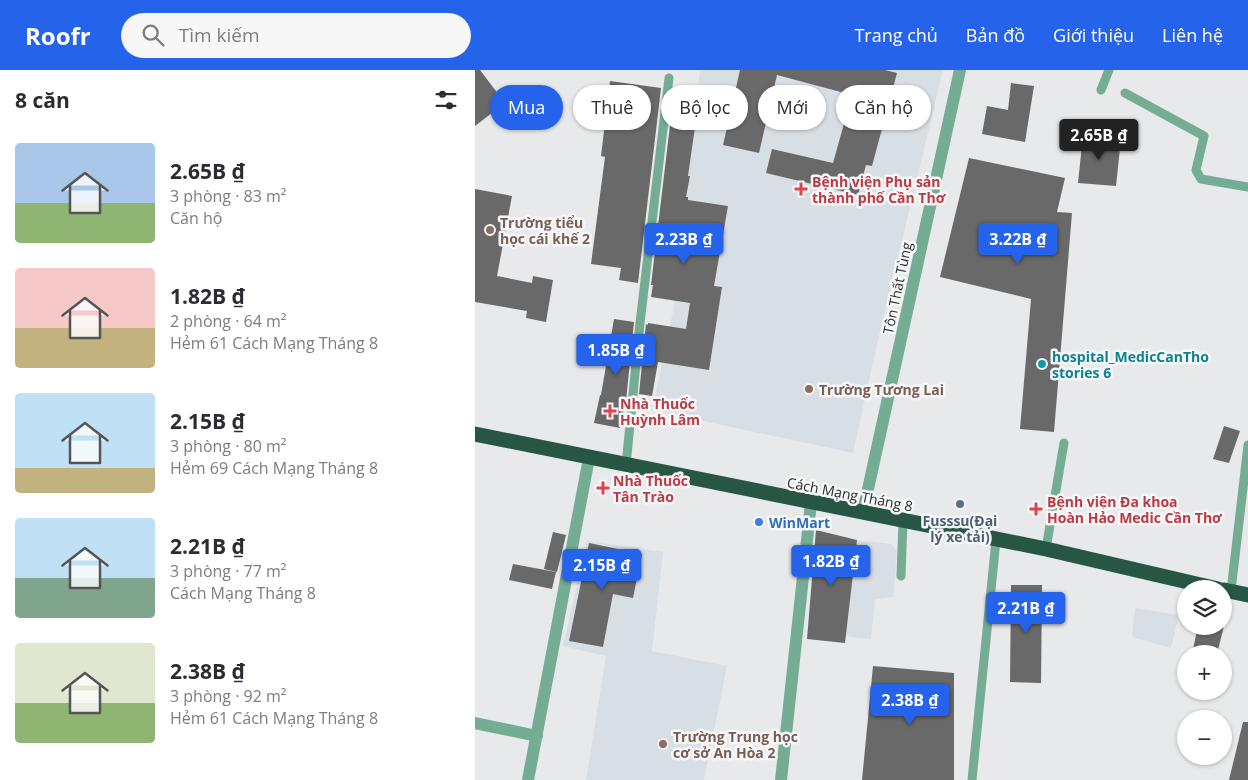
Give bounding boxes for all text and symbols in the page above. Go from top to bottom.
search box [121,13,471,58]
text: Roofr [25,19,91,52]
icon: search [139,21,167,49]
text: Tìm kiếm [179,22,260,48]
text: Trang chủ [854,23,938,47]
text: Bản đồ [966,23,1025,47]
text: Giới thiệu [1053,23,1134,47]
text: Liên hệ [1162,23,1223,47]
chip: Mua [490,85,563,130]
chip: Thuê [573,85,651,130]
chip: Bộ lọc [661,85,748,130]
chip: Mới [758,85,826,130]
chip: Căn hộ [836,85,931,130]
text: 8 căn [15,86,70,114]
icon: filters [432,86,460,114]
pin: 2.65B ₫ [1053,118,1145,161]
text: 2.65B ₫ [1070,124,1128,146]
text: 2.65B ₫ [170,157,245,185]
icon: home [55,163,115,223]
place label: Bệnh viện Phụ sản thành phố Cần Thơ [812,172,947,207]
marker: Bệnh viện Phụ sản thành phố Cần Thơ [794,182,808,196]
text: 3 phòng · 83 m² [170,185,286,207]
text: Căn hộ [170,207,222,229]
place label: Trường tiểu học cái khế 2 [500,213,590,248]
pin: 2.23B ₫ [638,222,730,265]
pin: 3.22B ₫ [972,222,1064,265]
marker: Trường tiểu học cái khế 2 [484,224,496,236]
text: 2.23B ₫ [655,228,713,250]
text: 3.22B ₫ [989,228,1047,250]
street label: Tôn Thất Tùng [878,240,916,336]
text: 1.82B ₫ [170,282,245,310]
icon: home [55,288,115,348]
text: 2 phòng · 64 m² [170,310,286,332]
text: Hẻm 61 Cách Mạng Tháng 8 [170,332,378,354]
pin: 1.85B ₫ [570,334,662,376]
text: 1.85B ₫ [587,339,645,361]
place label: hospital_MedicCanTho stories 6 [1052,347,1209,382]
marker: hospital_MedicCanTho stories 6 [1036,358,1048,370]
place label: Trường Tương Lai [819,380,944,399]
marker: Trường Tương Lai [803,383,815,395]
place label: Nhà Thuốc Huỳnh Lâm [620,394,700,429]
marker: Nhà Thuốc Huỳnh Lâm [604,405,616,417]
text: 2.15B ₫ [170,407,245,435]
icon: home [55,413,115,473]
text: 3 phòng · 80 m² [170,435,286,457]
text: Hẻm 69 Cách Mạng Tháng 8 [170,457,378,479]
place label: Nhà Thuốc Tân Trào [613,471,688,506]
street label: Cách Mạng Tháng 8 [786,472,914,516]
marker: Nhà Thuốc Tân Trào [597,482,609,494]
place label: Bệnh viện Đa khoa Hoàn Hảo Medic Cần Thơ [1047,492,1223,527]
marker: Fusssu(Đại lý xe tải) [954,498,966,510]
marker: Bệnh viện Đa khoa Hoàn Hảo Medic Cần Thơ [1029,502,1043,516]
place label: Fusssu(Đại lý xe tải) [923,511,997,546]
place label: WinMart [769,513,830,532]
marker: WinMart [753,516,765,528]
text: 2.21B ₫ [170,532,245,560]
icon: home [55,538,115,598]
pin: 1.82B ₫ [785,544,877,587]
pin: 2.15B ₫ [556,548,648,591]
text: 1.82B ₫ [802,550,860,572]
text: 2.15B ₫ [573,554,631,576]
text: 3 phòng · 77 m² [170,560,286,582]
map controls [1177,580,1232,765]
button: layers [1177,580,1232,635]
text: Cách Mạng Tháng 8 [170,582,316,604]
pin: 2.21B ₫ [980,592,1072,634]
text: 2.21B ₫ [997,597,1055,619]
button: + [1177,645,1232,700]
text: 2.38B ₫ [170,657,245,685]
icon: home [55,663,115,723]
pin: 2.38B ₫ [864,684,956,726]
text: 3 phòng · 92 m² [170,685,286,707]
text: 2.38B ₫ [881,689,939,711]
text: Hẻm 61 Cách Mạng Tháng 8 [170,707,378,729]
button: − [1177,710,1232,765]
place label: Trường Trung học cơ sở An Hòa 2 [673,727,798,762]
marker: Trường Trung học cơ sở An Hòa 2 [657,738,669,750]

